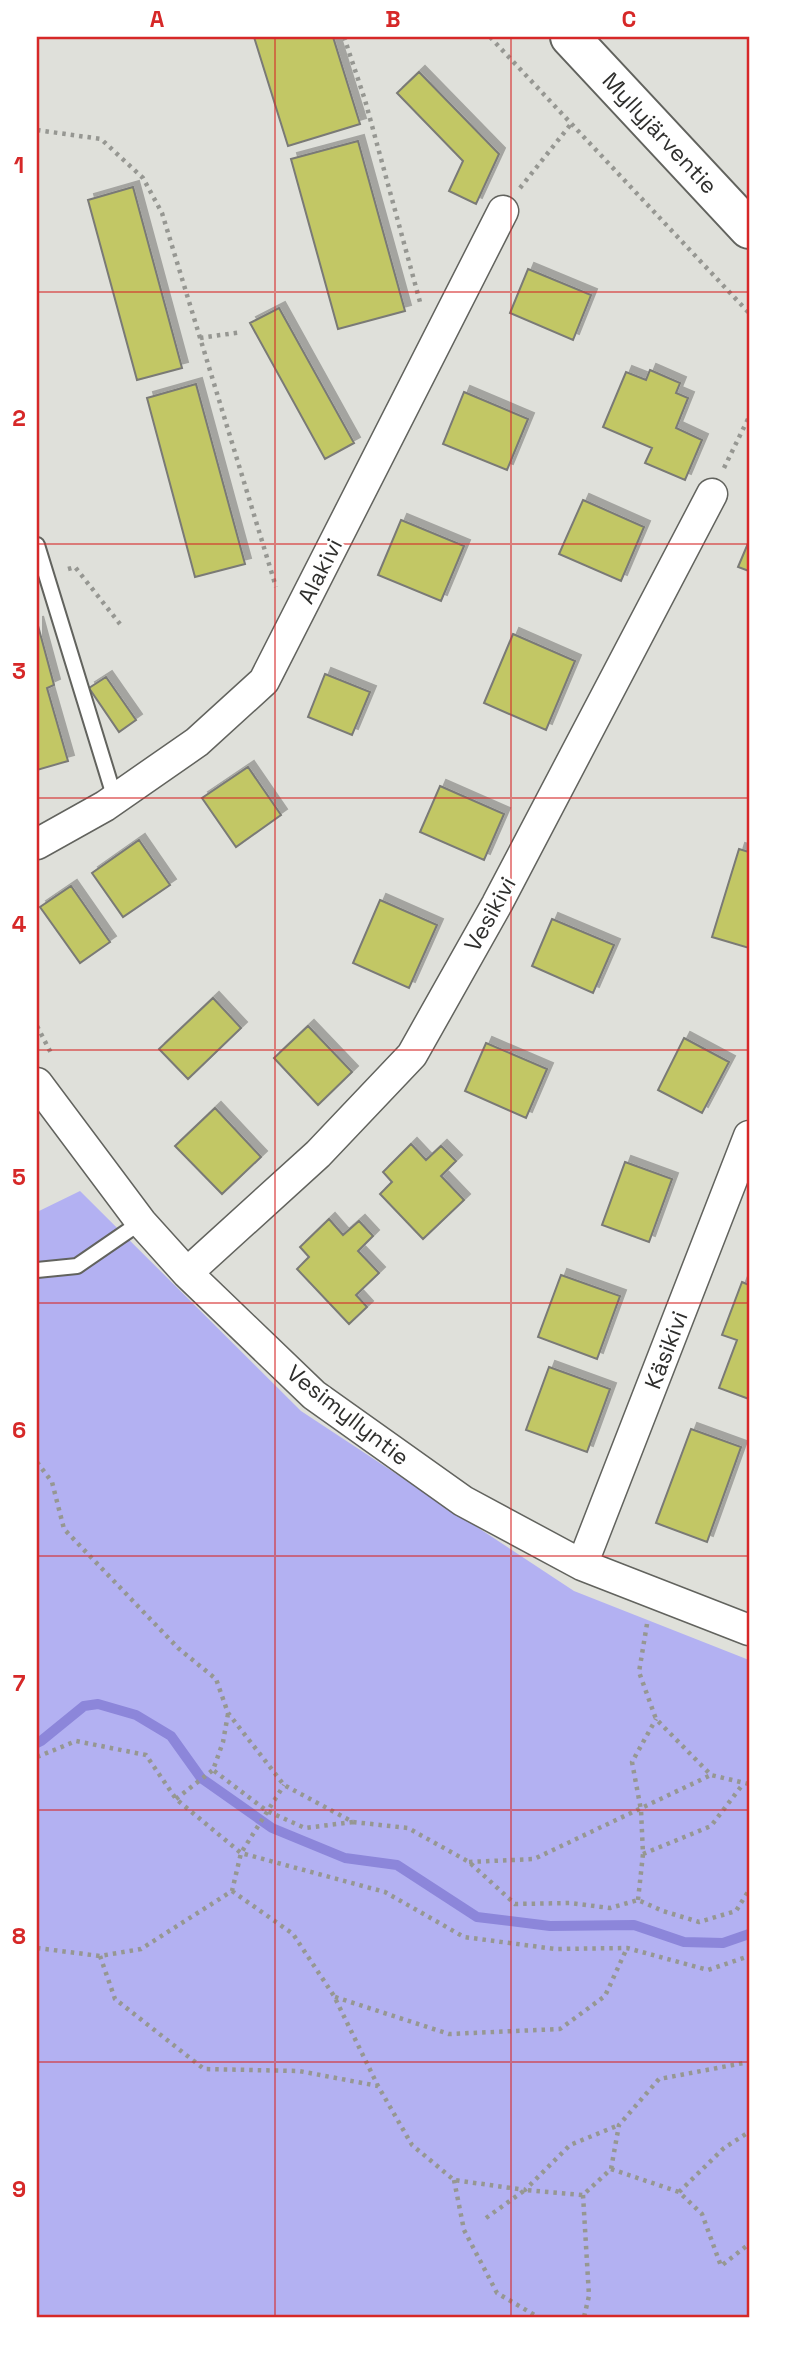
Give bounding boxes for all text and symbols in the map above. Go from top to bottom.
text: A [150,4,165,34]
text: B [385,4,401,34]
text: C [622,4,636,34]
street label: Myllyjärventie [596,66,724,200]
text: 1 [14,150,24,180]
text: 2 [12,403,26,433]
street label: Alakivi [291,533,349,609]
text: 3 [12,656,26,686]
street label: Vesikivi [457,871,523,957]
text: 4 [12,909,27,939]
text: 5 [12,1162,26,1192]
street label: Käsikivi [637,1307,695,1393]
street label: Vesimyllyntie [281,1358,415,1472]
text: 6 [12,1415,26,1445]
text: 7 [13,1668,26,1698]
text: 8 [12,1921,26,1951]
text: 9 [12,2174,26,2204]

